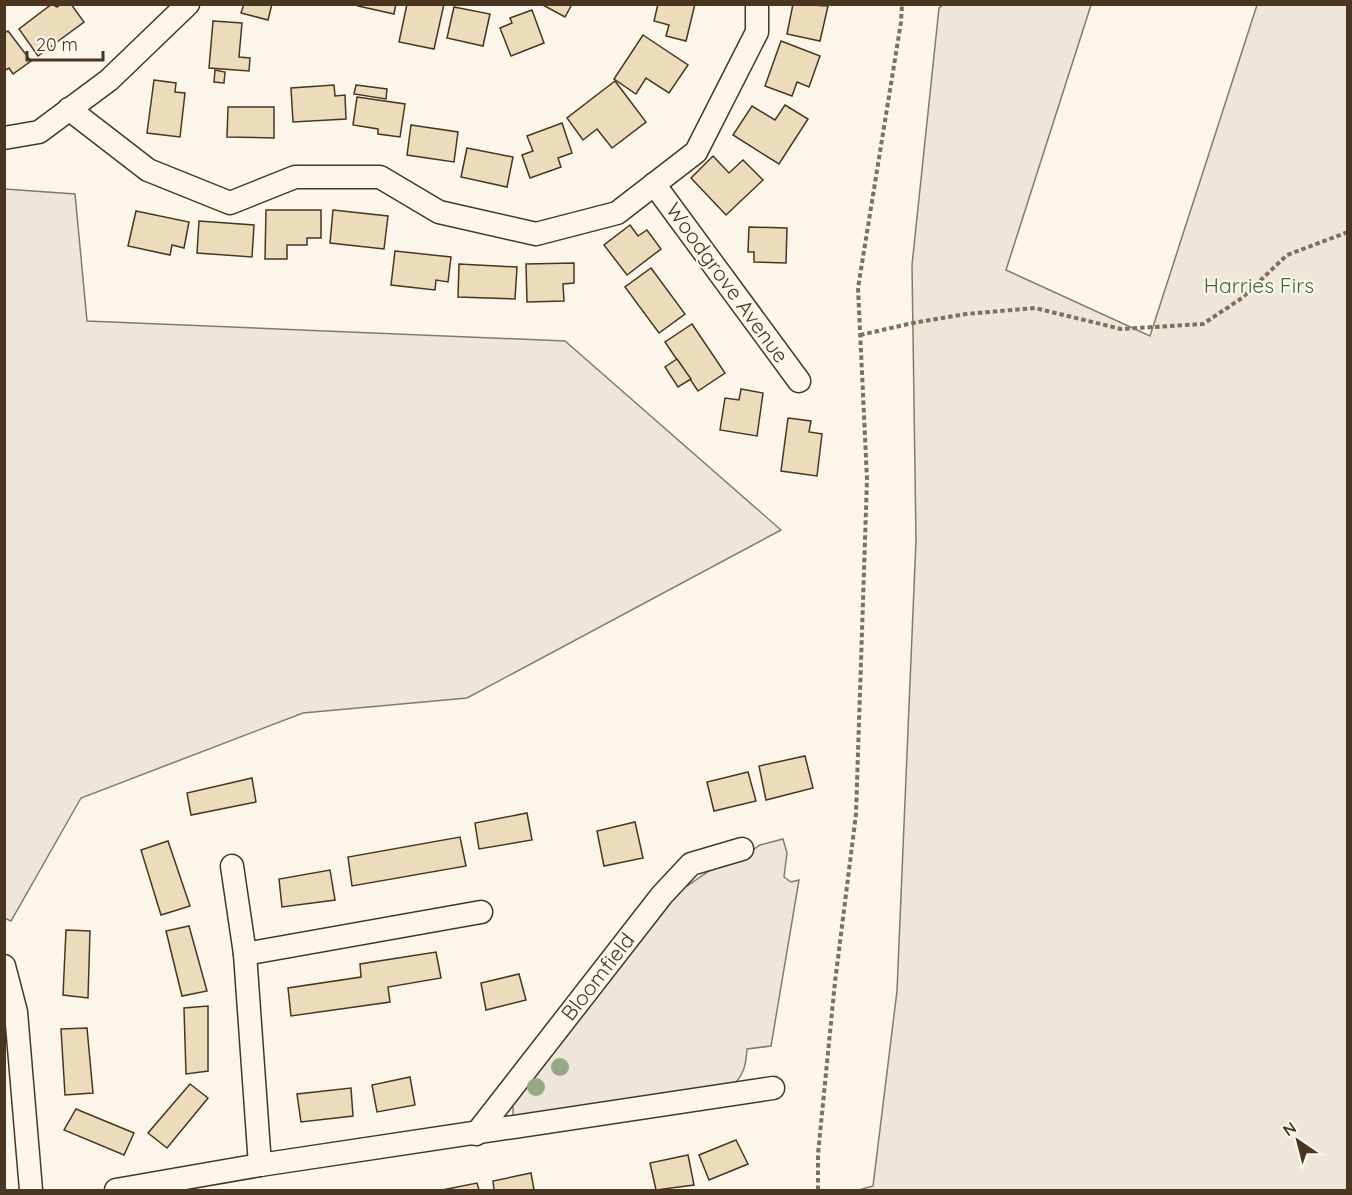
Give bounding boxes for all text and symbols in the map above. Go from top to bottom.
scale bar [27,24,104,62]
text: 20 m [36,33,78,56]
street label: Woodgrove Avenue [661,197,795,368]
park label: Harries Firs [1204,272,1314,298]
street label: Bloomfield [555,927,639,1025]
north arrow [1268,1111,1328,1171]
text: N [1279,1117,1300,1140]

